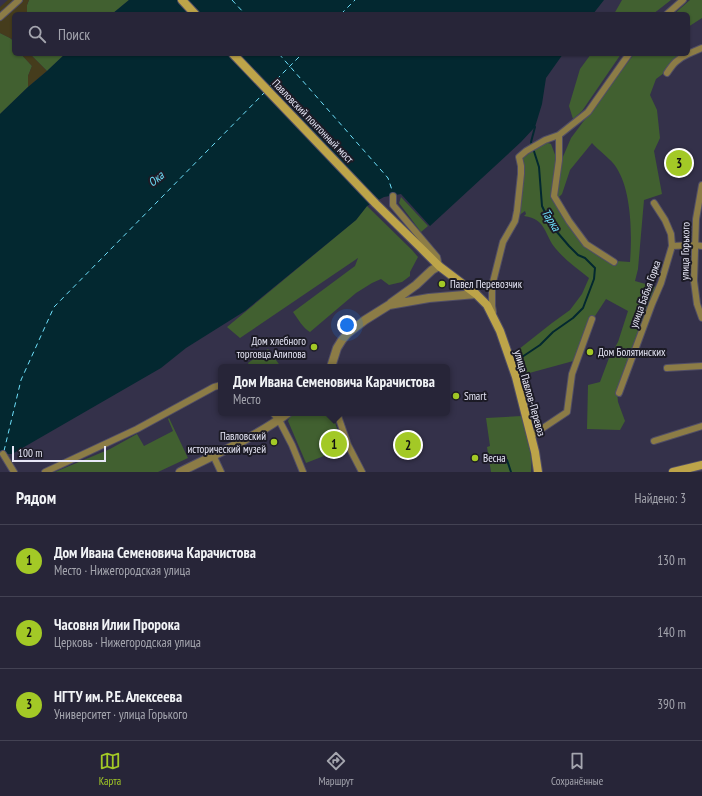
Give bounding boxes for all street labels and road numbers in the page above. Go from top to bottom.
street label: Павловский понтонный мост [269,76,357,166]
street label: улица Горького [677,221,693,280]
street label: улица Бабья Горка [626,258,664,330]
street label: улица Павлов-Перевоз [511,348,549,438]

